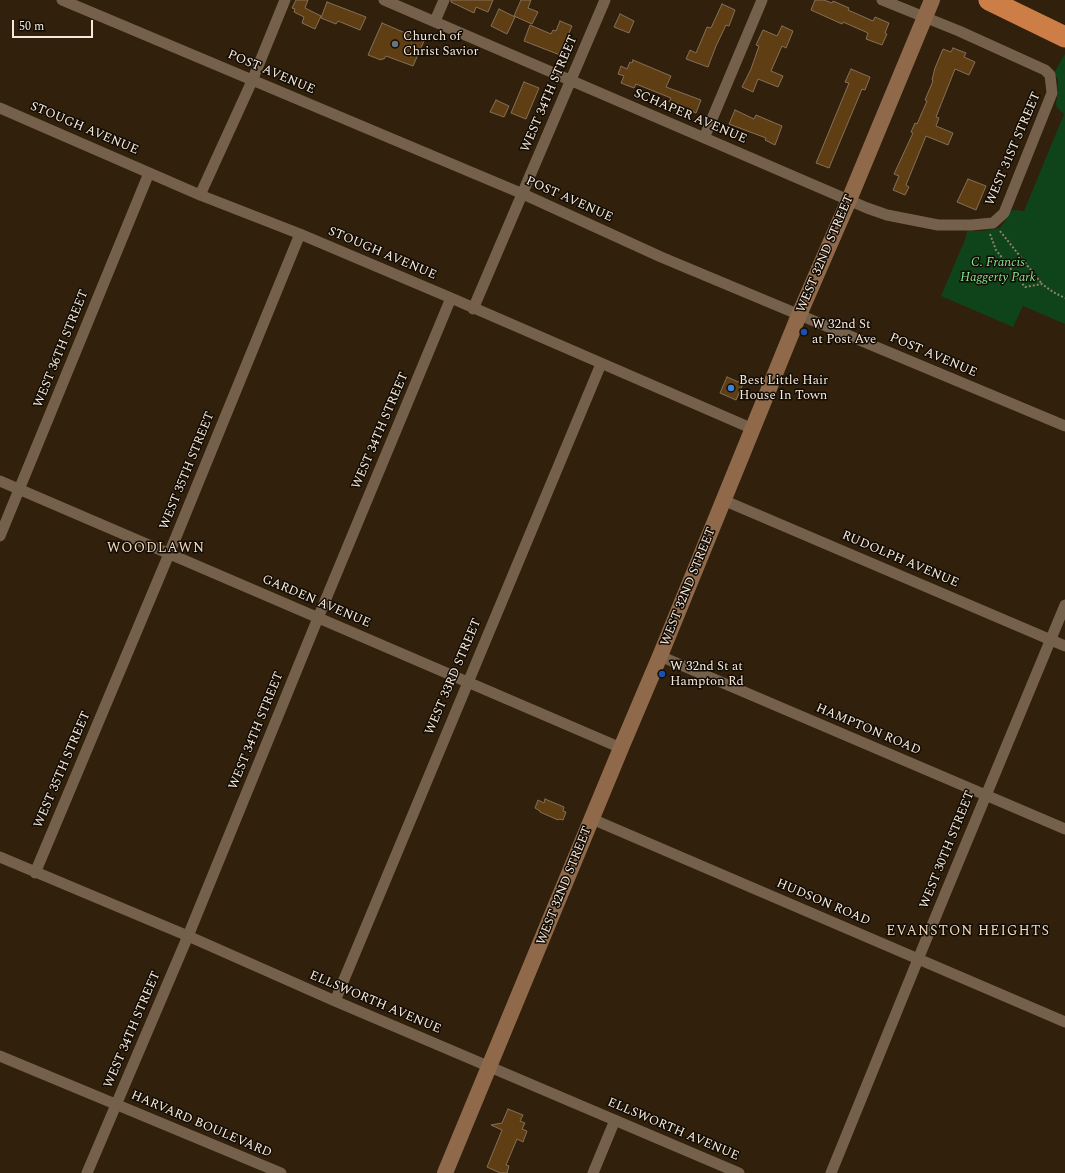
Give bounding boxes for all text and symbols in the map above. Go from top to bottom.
scale bar [14,12,95,38]
text: 50 m [19,17,44,36]
place label: Church of Christ Savior [403,29,479,60]
street label: WEST 34TH STREET [518,33,582,155]
marker: Church of Christ Savior [390,39,400,49]
street label: POST AVENUE [225,48,317,98]
street label: SCHAPER AVENUE [631,86,749,148]
street label: WEST 31ST STREET [983,90,1045,208]
street label: STOUGH AVENUE [28,99,140,159]
street label: POST AVENUE [523,174,615,226]
street label: WEST 32ND STREET [794,193,858,315]
street label: STOUGH AVENUE [326,224,438,284]
park label: C. Francis Haggerty Park [960,255,1036,286]
street label: WEST 36TH STREET [31,288,93,410]
place label: W 32nd St at Post Ave [812,317,876,348]
marker: W 32nd St at Post Ave [799,327,809,337]
street label: POST AVENUE [887,331,979,381]
street label: WEST 34TH STREET [349,370,413,492]
place label: Best Little Hair House In Town [739,373,828,404]
marker: Best Little Hair House In Town [726,383,736,393]
street label: WEST 35TH STREET [157,410,219,532]
street label: WEST 32ND STREET [658,525,720,649]
street label: RUDOLPH AVENUE [839,528,961,592]
district label: WOODLAWN [107,541,205,557]
street label: GARDEN AVENUE [259,572,373,632]
street label: WEST 33RD STREET [422,616,486,738]
place label: W 32nd St at Hampton Rd [670,659,744,690]
marker: W 32nd St at Hampton Rd [657,669,667,679]
street label: WEST 34TH STREET [226,670,288,792]
street label: HAMPTON ROAD [813,701,923,759]
street label: WEST 35TH STREET [31,709,95,831]
street label: WEST 30TH STREET [917,789,979,911]
street label: WEST 32ND STREET [534,824,596,948]
street label: HUDSON ROAD [774,876,872,930]
district label: EVANSTON HEIGHTS [886,924,1050,940]
street label: ELLSWORTH AVENUE [307,968,443,1038]
street label: WEST 34TH STREET [101,969,165,1091]
street label: HARVARD BOULEVARD [128,1088,274,1162]
street label: ELLSWORTH AVENUE [605,1095,741,1165]

